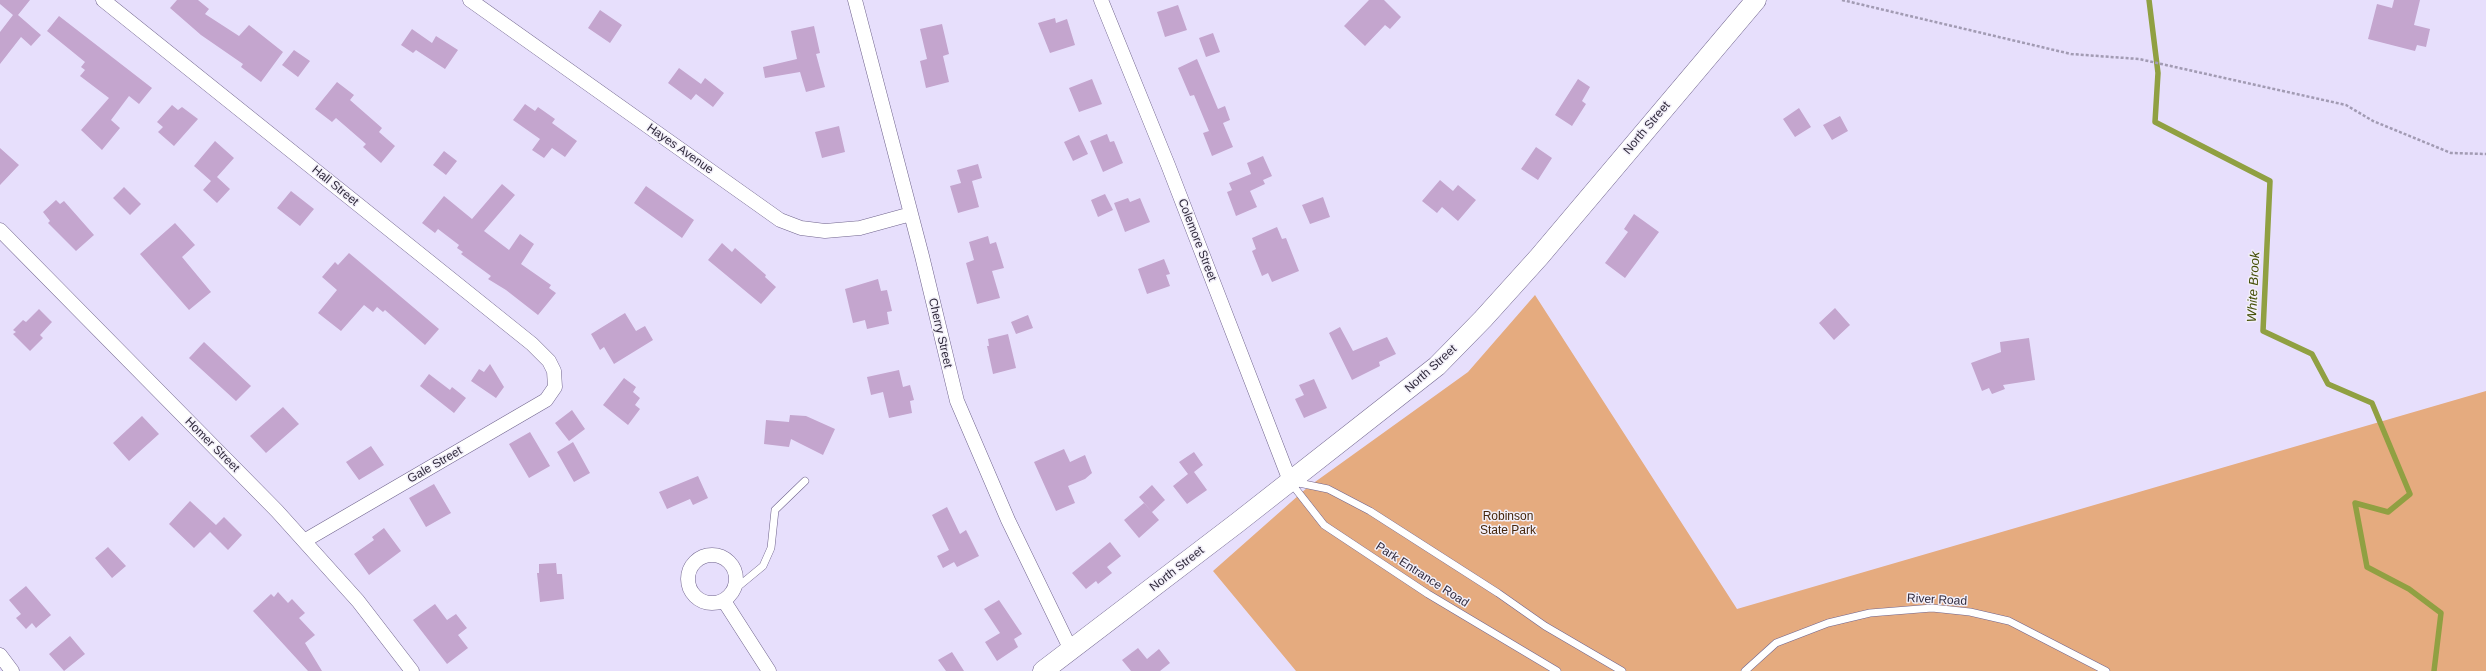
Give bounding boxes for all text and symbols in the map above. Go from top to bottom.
street label: North Street [1621,99,1673,157]
street label: Hayes Avenue [644,121,716,177]
street label: Hall Street [309,163,361,209]
street label: Colemore Street [1175,197,1219,283]
water label: White Brook [2244,251,2264,323]
street label: Cherry Street [925,297,955,369]
street label: North Street [1402,342,1460,396]
street label: Homer Street [182,415,242,475]
street label: Gale Street [405,444,465,486]
park label: Robinson State Park [1480,510,1536,538]
street label: Park Entrance Road [1373,540,1471,610]
street label: North Street [1147,543,1207,595]
street label: River Road [1907,591,1967,609]

